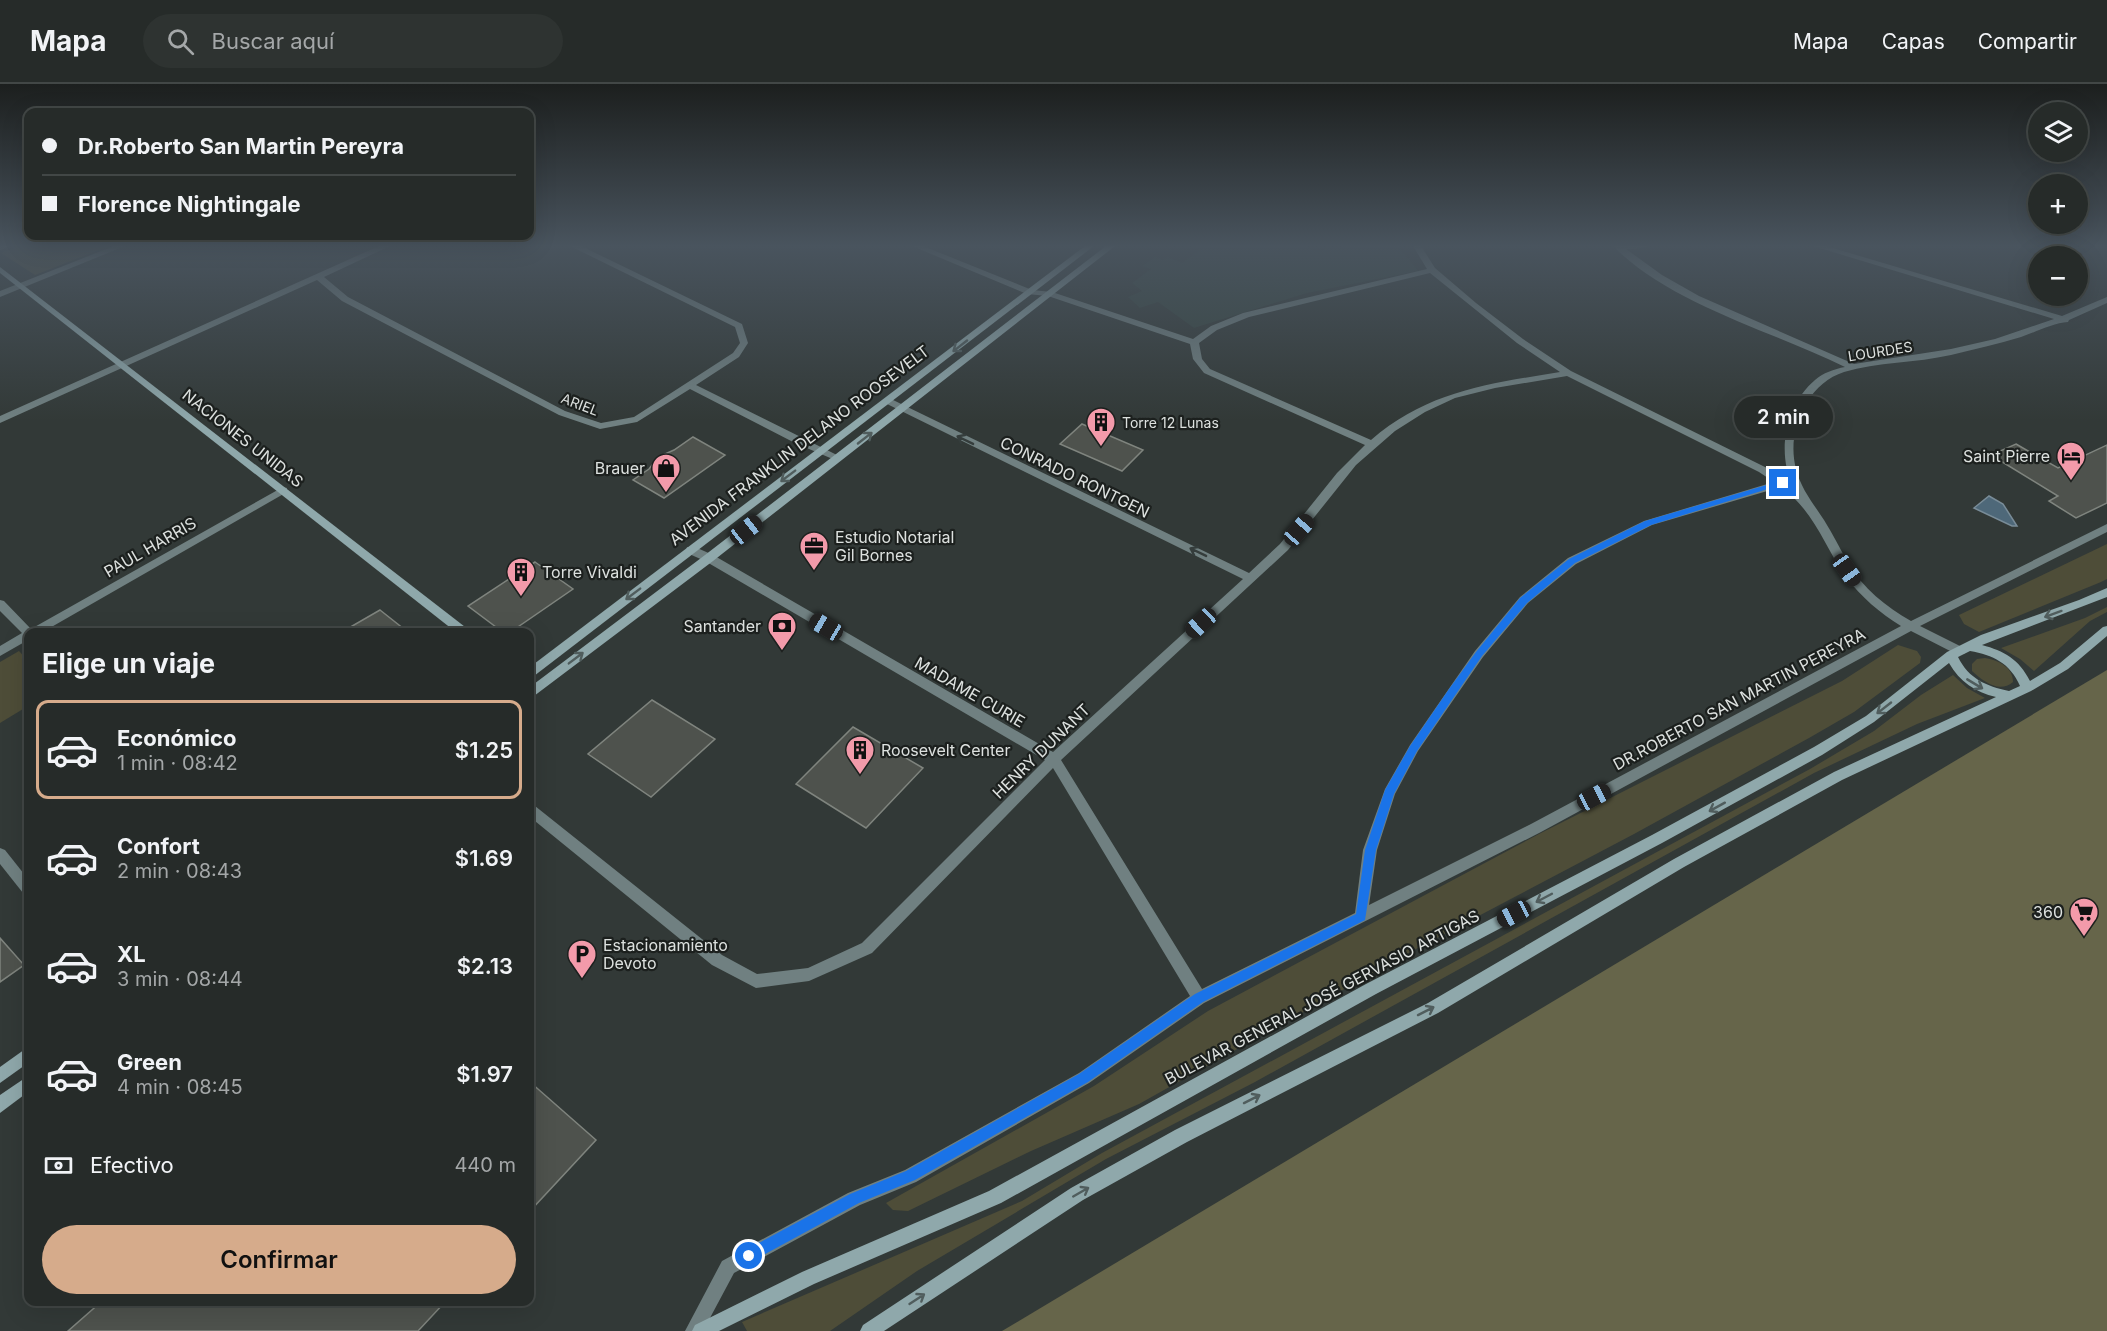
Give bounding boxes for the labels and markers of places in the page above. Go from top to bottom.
building icon: Torre 12 Lunas [1085,406,1117,448]
place label: Torre 12 Lunas [1122,414,1219,431]
hotel icon: Saint Pierre [2055,440,2087,482]
place label: Saint Pierre [1963,446,2050,466]
shop icon: Brauer [650,452,682,494]
place label: Brauer [595,458,645,478]
place label: Estudio Notarial Gil Bornes [835,527,954,565]
office icon: Estudio Notarial Gil Bornes [798,530,830,572]
building icon: Torre Vivaldi [505,556,537,598]
place label: Torre Vivaldi [542,562,637,582]
bank icon: Santander [766,610,798,652]
place label: Santander [683,616,761,636]
building icon: Roosevelt Center [844,734,876,776]
place label: Roosevelt Center [881,740,1010,760]
supermarket icon: 360 [2068,896,2100,938]
place label: 360 [2033,902,2063,922]
place label: Estacionamiento Devoto [603,935,728,973]
parking icon: Estacionamiento Devoto [566,938,598,980]

